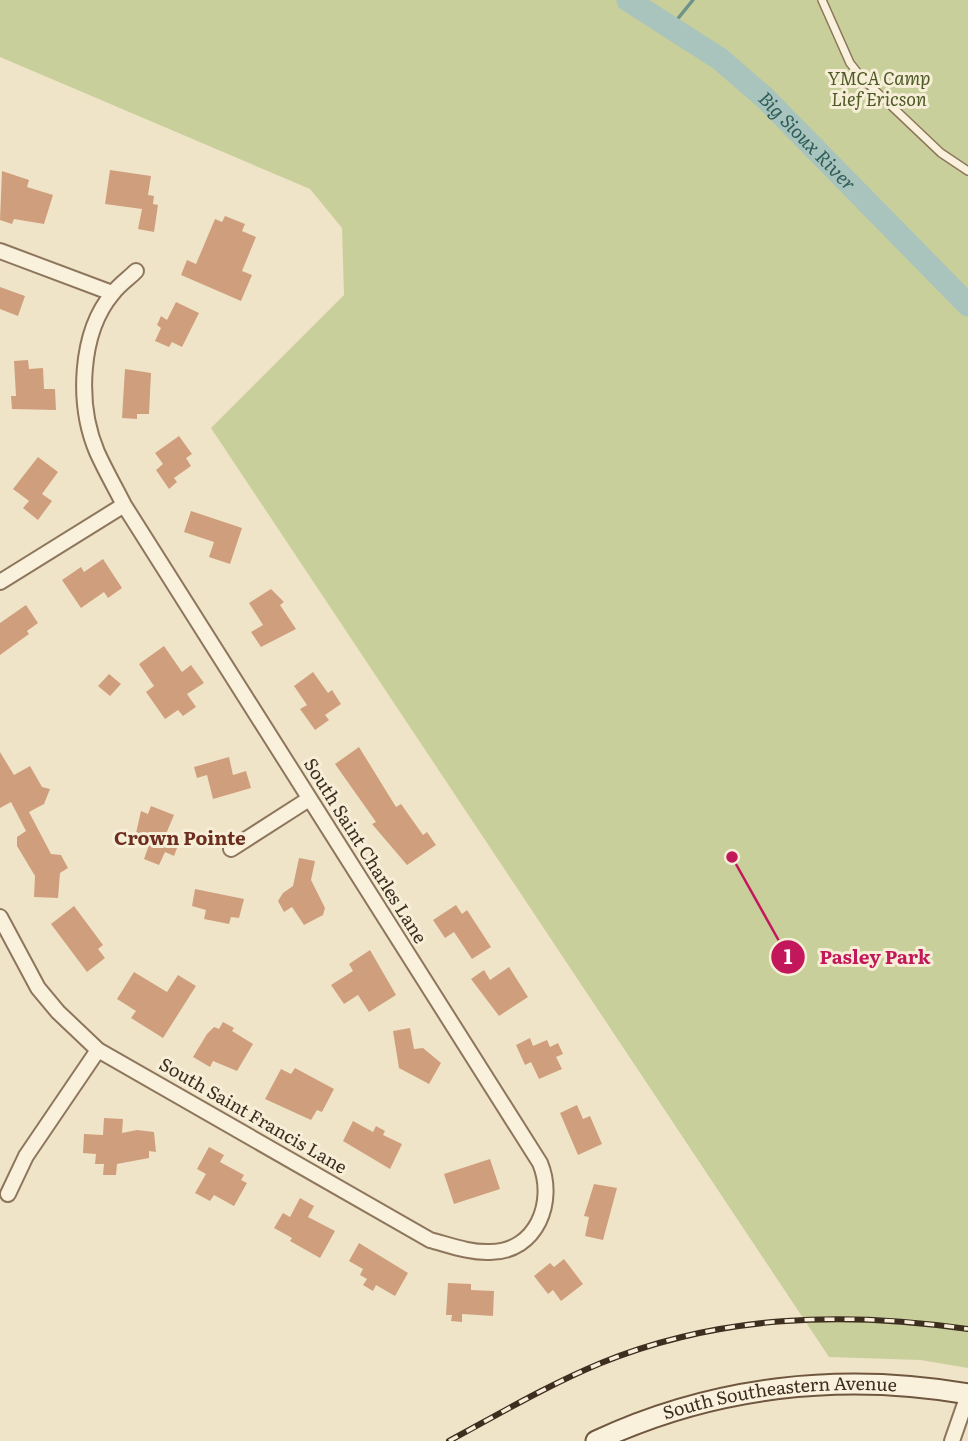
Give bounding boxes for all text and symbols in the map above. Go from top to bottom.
park label: YMCA Camp Lief Ericson [828,64,930,112]
water label: Big Sioux River [753,84,863,196]
street label: South Saint Charles Lane [298,752,434,948]
district label: Crown Pointe [114,823,246,851]
callout: Pasley Park [770,937,945,977]
text: 1 [784,939,793,970]
text: Pasley Park [819,942,931,970]
street label: South Saint Francis Lane [155,1050,353,1180]
street label: South Southeastern Avenue [659,1369,898,1426]

